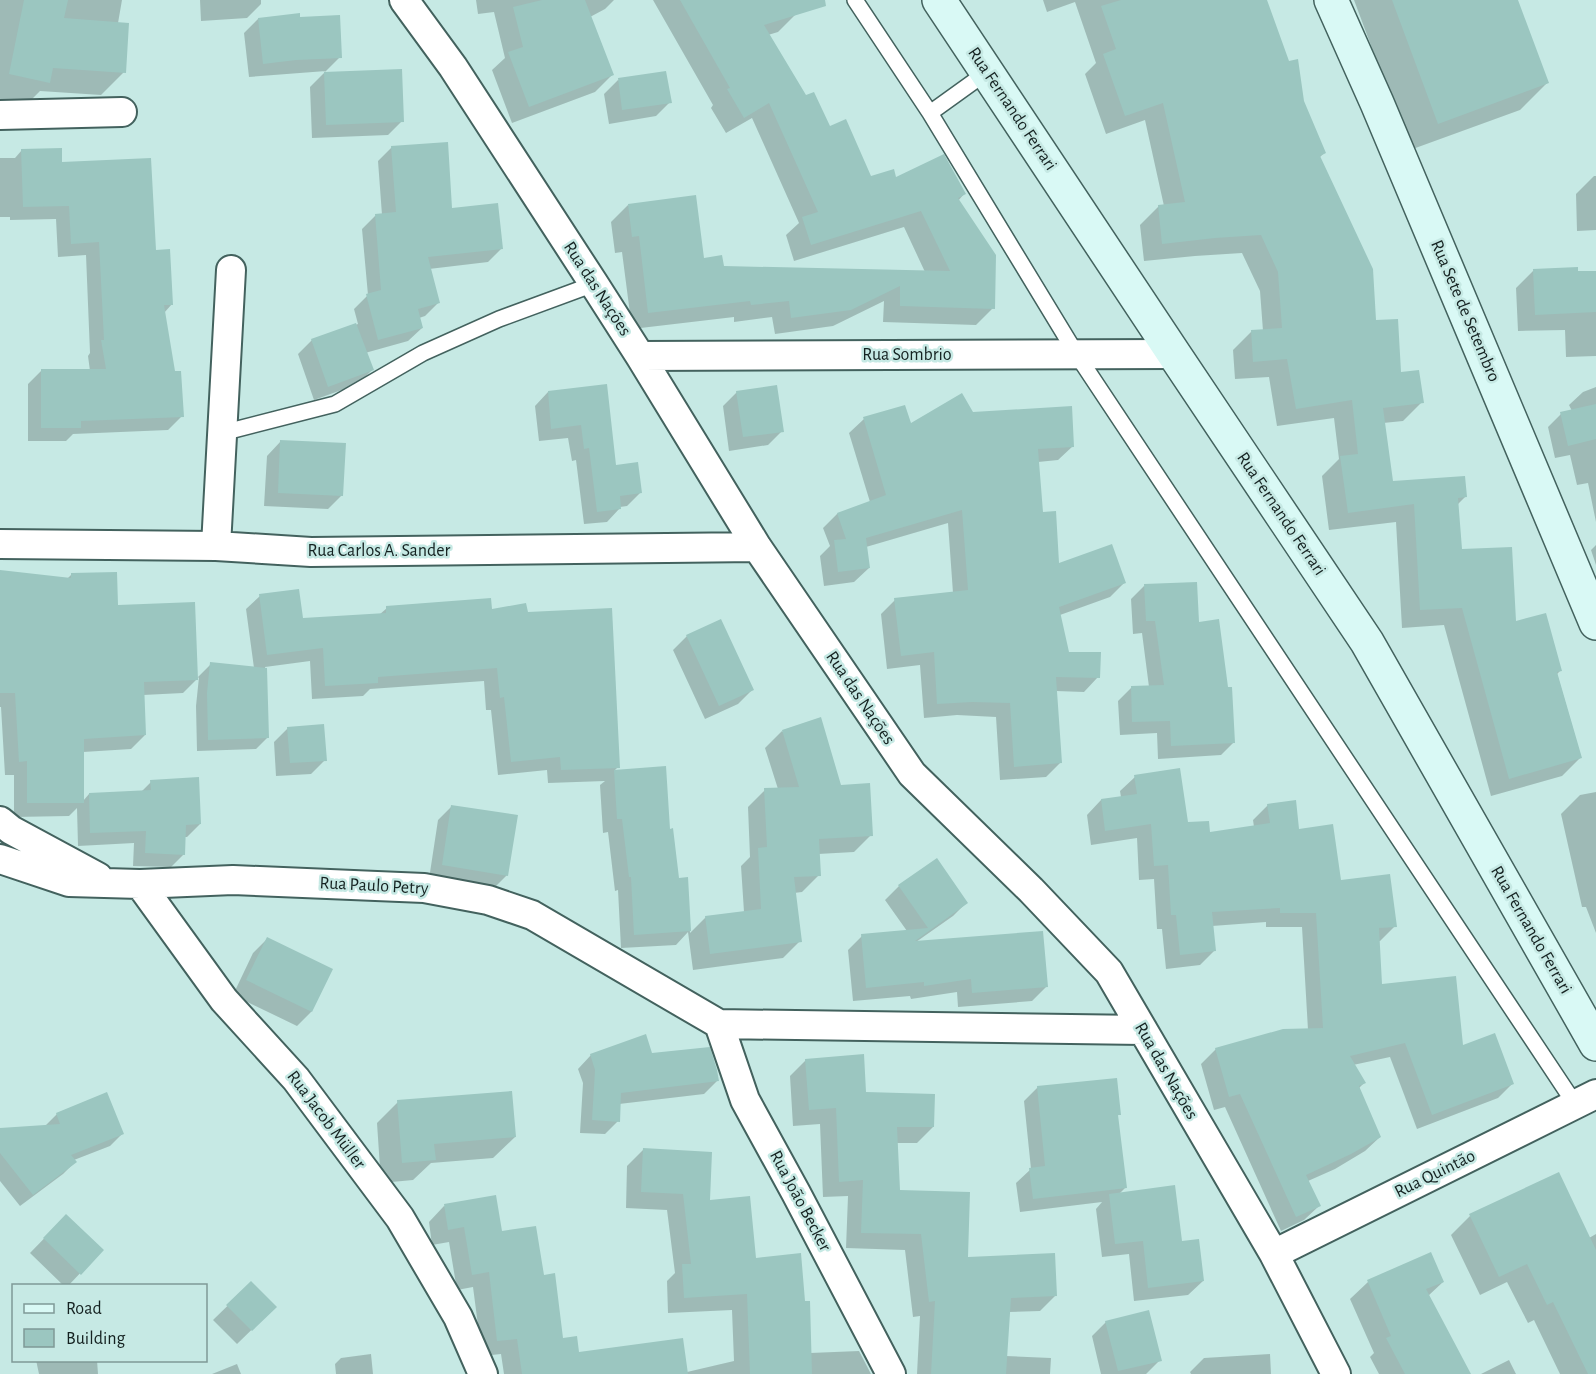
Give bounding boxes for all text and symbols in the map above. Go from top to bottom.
street label: Rua Fernando Ferrari [964,44,1060,174]
street label: Rua Sete de Setembro [1427,237,1503,385]
street label: Rua das Nações [560,239,634,339]
street label: Rua Sombrio [862,346,952,364]
street label: Rua Fernando Ferrari [1233,449,1329,579]
street label: Rua Carlos A. Sander [308,542,451,560]
street label: Rua das Nações [822,648,898,748]
street label: Rua Fernando Ferrari [1487,863,1575,997]
street label: Rua Paulo Petry [319,874,429,898]
street label: Rua das Nações [1131,1020,1201,1122]
street label: Rua Jacob Müller [283,1068,369,1173]
street label: Rua Quintão [1392,1147,1478,1201]
street label: Rua João Becker [766,1148,834,1254]
legend [12,1284,207,1362]
text: Road [66,1300,102,1318]
text: Building [66,1330,126,1348]

